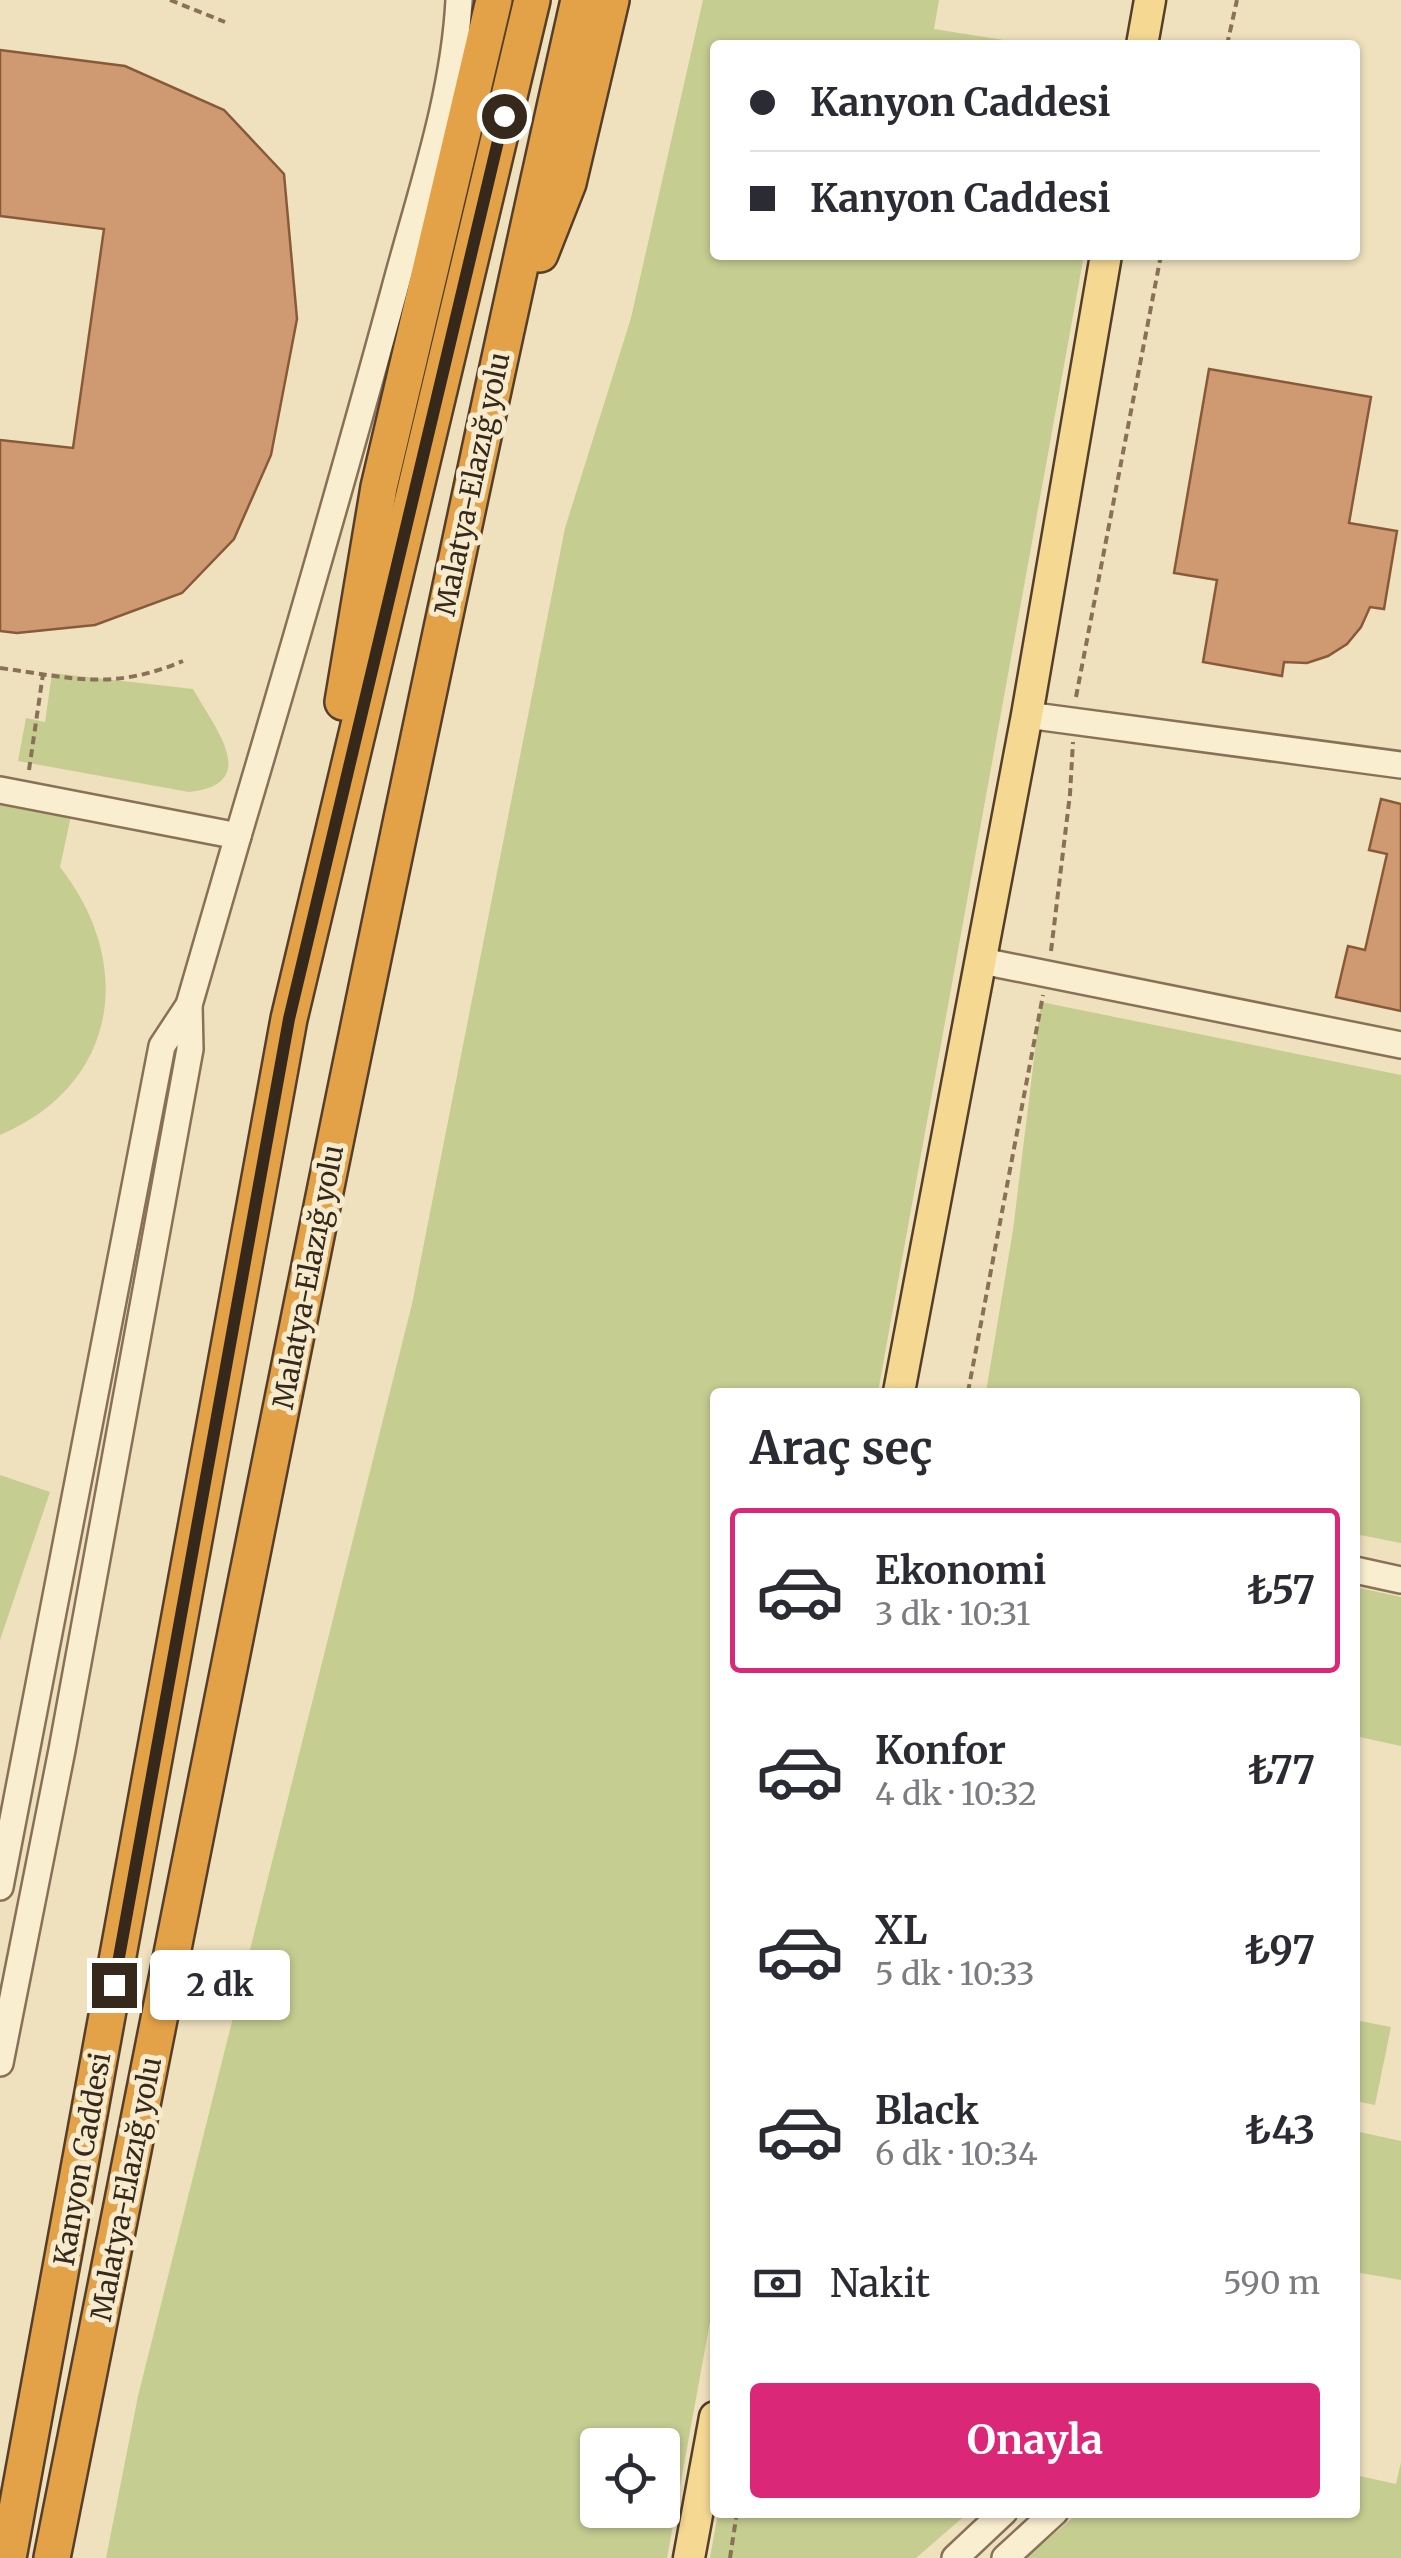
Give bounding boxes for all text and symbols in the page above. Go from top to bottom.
text: Kanyon Caddesi [810,79,1111,126]
route start [482,94,527,139]
text: Kanyon Caddesi [810,175,1111,222]
street label: Malatya-Elazığ yolu [426,349,518,619]
street label: Malatya-Elazığ yolu [265,1142,351,1412]
text: Araç seç [750,1420,933,1476]
icon: car [755,1546,845,1636]
text: Ekonomi [875,1547,1046,1594]
text: ₺57 [1247,1567,1315,1614]
text: 3 dk · 10:31 [875,1594,1031,1634]
icon: car [755,1726,845,1816]
text: Konfor [875,1727,1006,1774]
text: ₺77 [1248,1747,1315,1794]
text: 4 dk · 10:32 [875,1774,1037,1814]
icon: car [755,1906,845,1996]
text: XL [875,1907,927,1954]
text: ₺97 [1245,1927,1315,1974]
callout: 2 dk [149,1950,289,2020]
text: 5 dk · 10:33 [875,1954,1035,1994]
route end [92,1963,137,2008]
text: 2 dk [187,1965,253,2005]
street label: Kanyon Caddesi [46,2050,118,2268]
street label: Malatya-Elazığ yolu [83,2054,169,2324]
icon: car [755,2086,845,2176]
text: Black [875,2087,979,2134]
text: ₺43 [1245,2107,1315,2154]
text: 6 dk · 10:34 [875,2134,1038,2174]
icon: cash [750,2256,805,2311]
text: Nakit [830,2260,930,2307]
text: 590 m [1223,2263,1320,2303]
button: Onayla [750,2383,1320,2498]
map controls [580,2428,680,2528]
button: locate [580,2428,680,2528]

